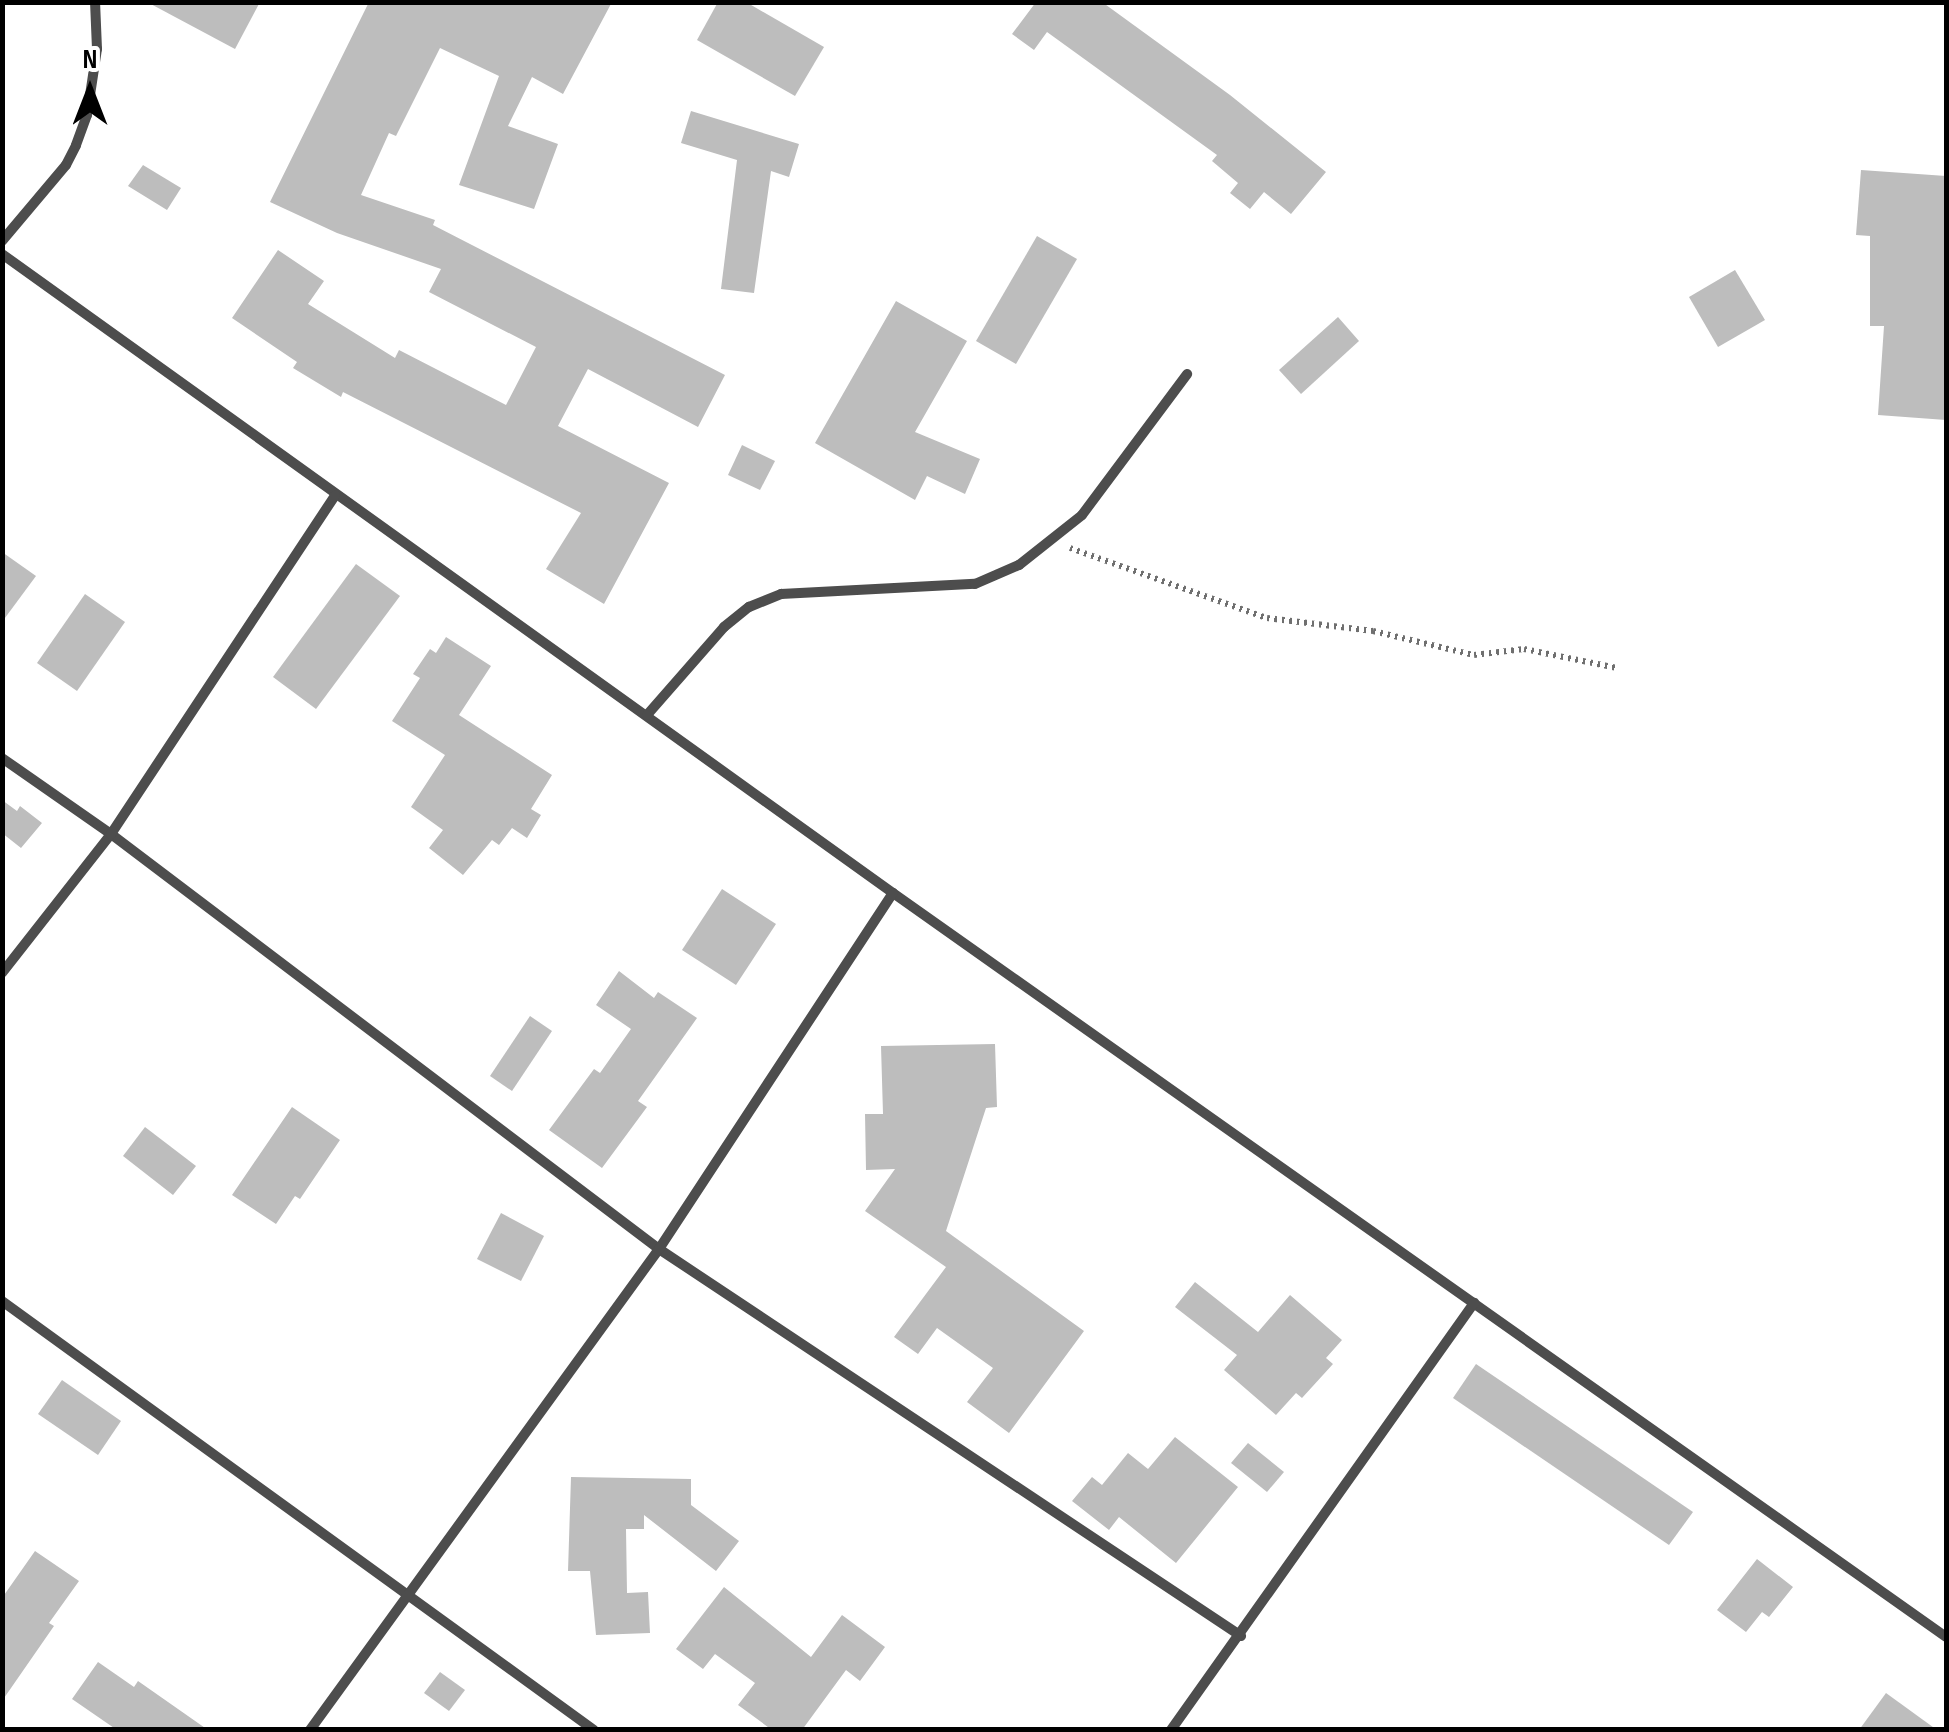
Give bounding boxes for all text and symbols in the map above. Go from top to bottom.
north arrow [40,40,140,140]
text: N [83,43,97,76]

